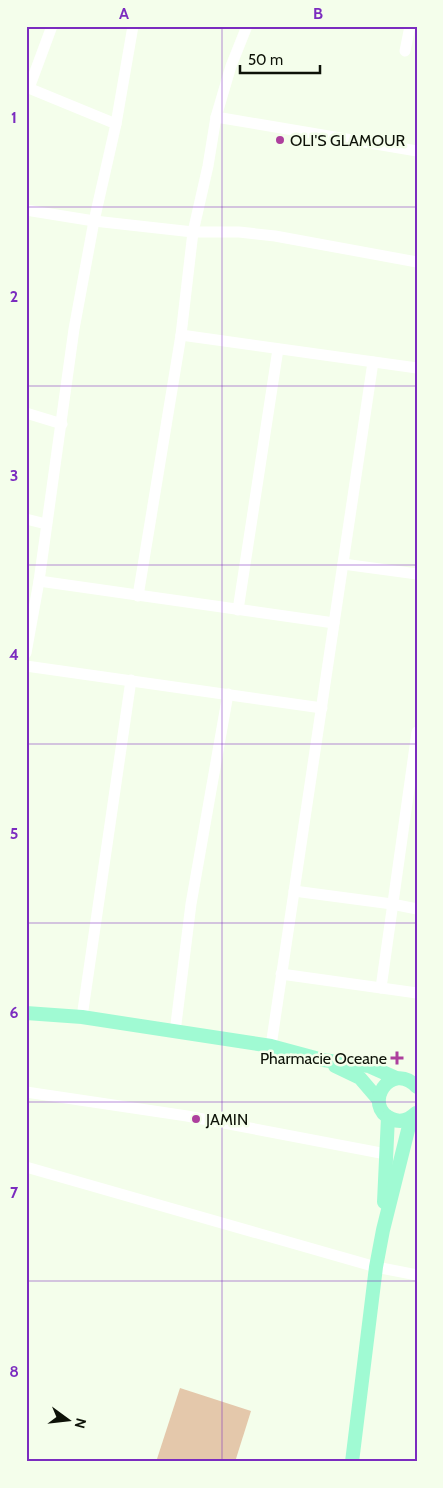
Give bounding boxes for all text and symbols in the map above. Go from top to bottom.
text: A [119,4,129,23]
text: B [313,4,323,23]
scale bar [240,42,320,74]
text: 50 m [248,51,283,69]
text: 1 [11,108,17,127]
place label: OLI'S GLAMOUR [290,131,406,150]
marker: OLI'S GLAMOUR [274,134,286,146]
text: 2 [10,287,18,306]
text: 3 [10,466,18,485]
text: 4 [9,645,19,664]
text: 5 [10,824,18,843]
text: 6 [10,1003,19,1022]
place label: Pharmacie Oceane [260,1049,387,1068]
marker: Pharmacie Oceane [391,1052,403,1064]
place label: JAMIN [205,1110,248,1129]
marker: JAMIN [190,1113,202,1125]
text: 7 [10,1183,19,1202]
text: 8 [9,1362,19,1381]
north arrow [42,1396,92,1446]
text: N [71,1416,91,1430]

